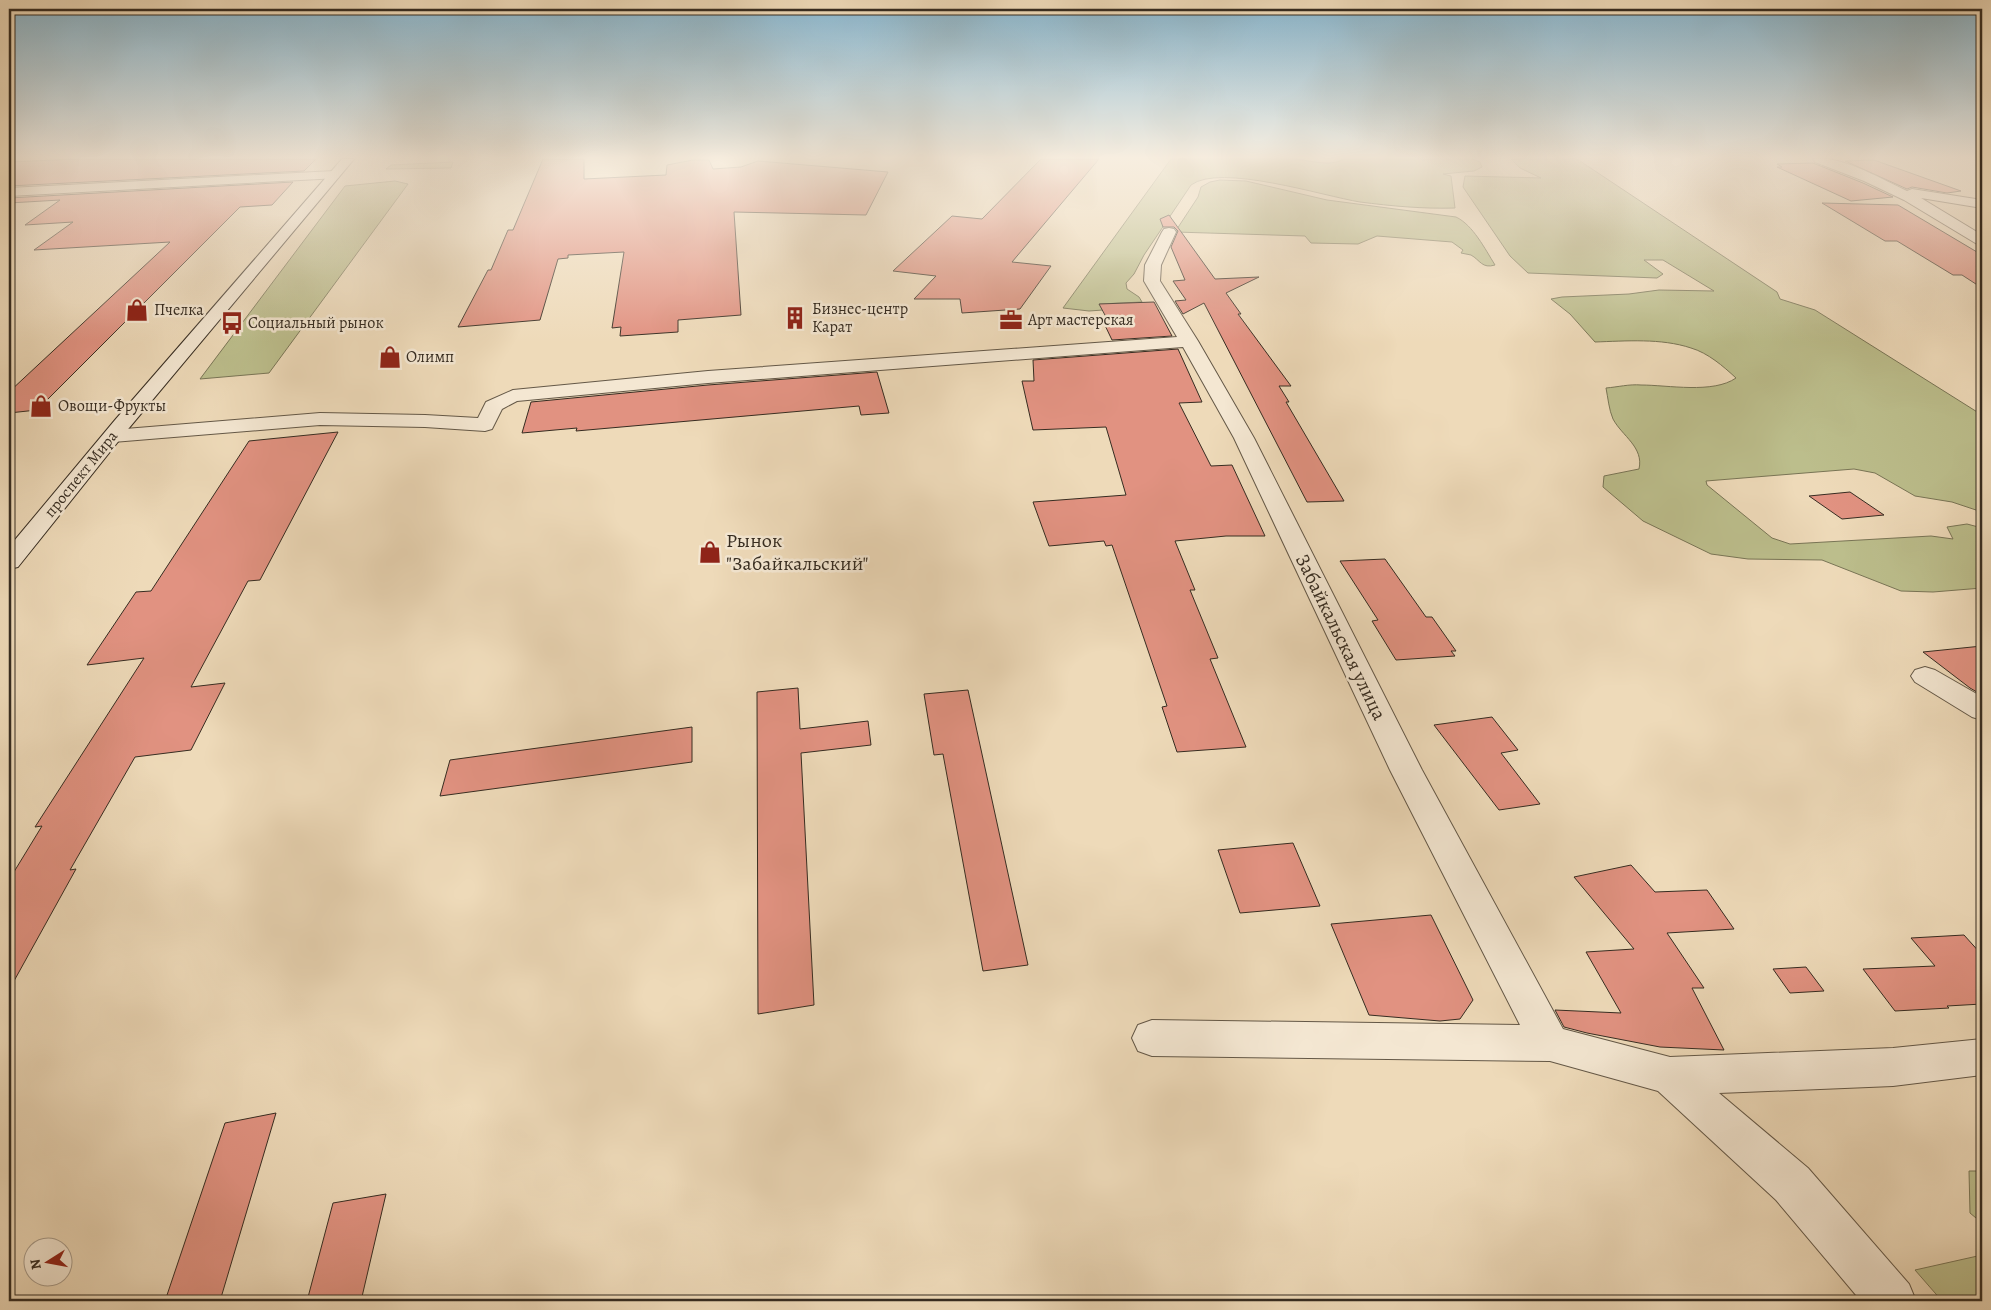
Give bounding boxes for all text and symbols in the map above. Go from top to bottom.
shop icon: Пчелка [124,297,150,323]
place label: Бизнес-центр Карат [812,298,908,338]
place label: Пчелка [154,299,204,321]
building icon: Бизнес-центр Карат [782,305,808,331]
office icon: Арт мастерская [998,307,1024,333]
place label: Арт мастерская [1027,309,1134,331]
bus stop icon: Социальный рынок [219,310,245,336]
place label: Социальный рынок [248,312,384,334]
shop icon: Олимп [377,344,403,370]
place label: Олимп [406,346,454,368]
shop icon: Овощи-Фрукты [28,393,54,419]
place label: Овощи-Фрукты [58,395,166,417]
street label: проспект Мира [39,425,123,522]
place label: Рынок "Забайкальский" [726,527,869,577]
shop icon: Рынок "Забайкальский" [697,539,723,565]
street label: Забайкальская улица [1289,549,1393,725]
north arrow [22,1238,72,1288]
text: N [25,1258,46,1271]

